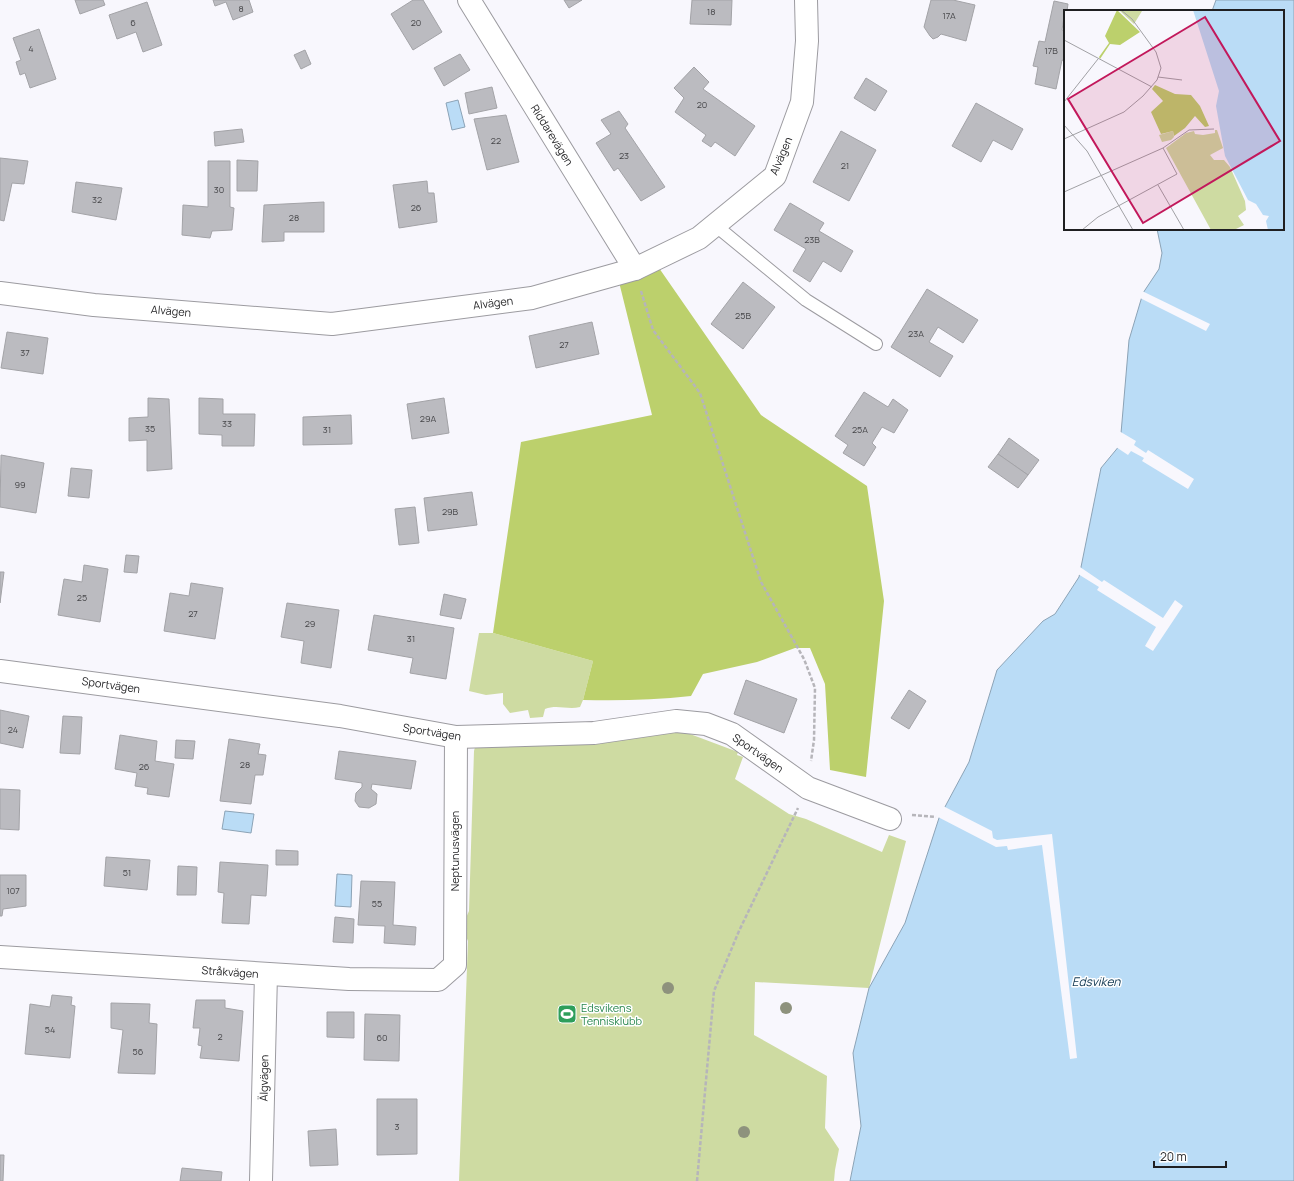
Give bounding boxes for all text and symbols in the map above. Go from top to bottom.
house number: 8 [238,2,244,15]
house number: 18 [707,5,715,18]
house number: 17A [942,9,956,22]
inset map [1064,10,1284,230]
house number: 6 [130,16,136,29]
house number: 20 [411,16,421,29]
house number: 4 [28,42,34,55]
house number: 17B [1044,44,1058,57]
house number: 20 [697,98,707,111]
street label: Riddarevägen [528,101,577,168]
house number: 22 [491,134,501,147]
street label: Alvägen [766,134,795,177]
house number: 23 [619,149,629,162]
house number: 21 [841,159,849,172]
house number: 30 [214,183,224,196]
house number: 32 [92,193,102,206]
house number: 26 [411,201,422,214]
house number: 28 [289,211,299,224]
house number: 23B [804,233,820,246]
street label: Alvägen [472,293,514,312]
street label: Alvägen [150,301,192,320]
house number: 25B [735,309,751,322]
house number: 23A [908,327,924,340]
house number: 27 [559,338,569,351]
house number: 37 [20,346,30,359]
house number: 29A [420,412,437,425]
house number: 33 [222,417,232,430]
house number: 35 [145,422,155,435]
house number: 31 [323,423,331,436]
house number: 25A [852,423,868,436]
house number: 99 [14,478,26,491]
house number: 29B [442,505,459,518]
house number: 25 [77,591,87,604]
house number: 27 [188,607,198,620]
house number: 29 [305,617,315,630]
house number: 31 [407,632,415,645]
street label: Sportvägen [81,673,141,696]
street label: Sportvägen [402,719,462,744]
house number: 24 [8,723,18,736]
street label: Sportvägen [730,730,787,776]
house number: 28 [240,758,250,771]
house number: 26 [139,760,150,773]
street label: Neptunusvägen [447,811,462,891]
house number: 51 [123,866,131,879]
house number: 107 [6,884,20,897]
house number: 55 [372,897,382,910]
street label: Stråkvägen [201,962,259,981]
water label: Edsviken [1072,973,1121,990]
place label: Edsvikens Tennisklubb [581,1000,642,1028]
sports icon: Edsvikens Tennisklubb [556,1003,578,1025]
house number: 54 [45,1023,55,1036]
house number: 2 [217,1030,223,1043]
house number: 60 [376,1031,388,1044]
house number: 56 [133,1045,144,1058]
street label: Älgvägen [256,1054,271,1101]
house number: 3 [395,1120,400,1133]
scale bar [1154,1143,1226,1169]
text: 20 m [1160,1148,1187,1165]

